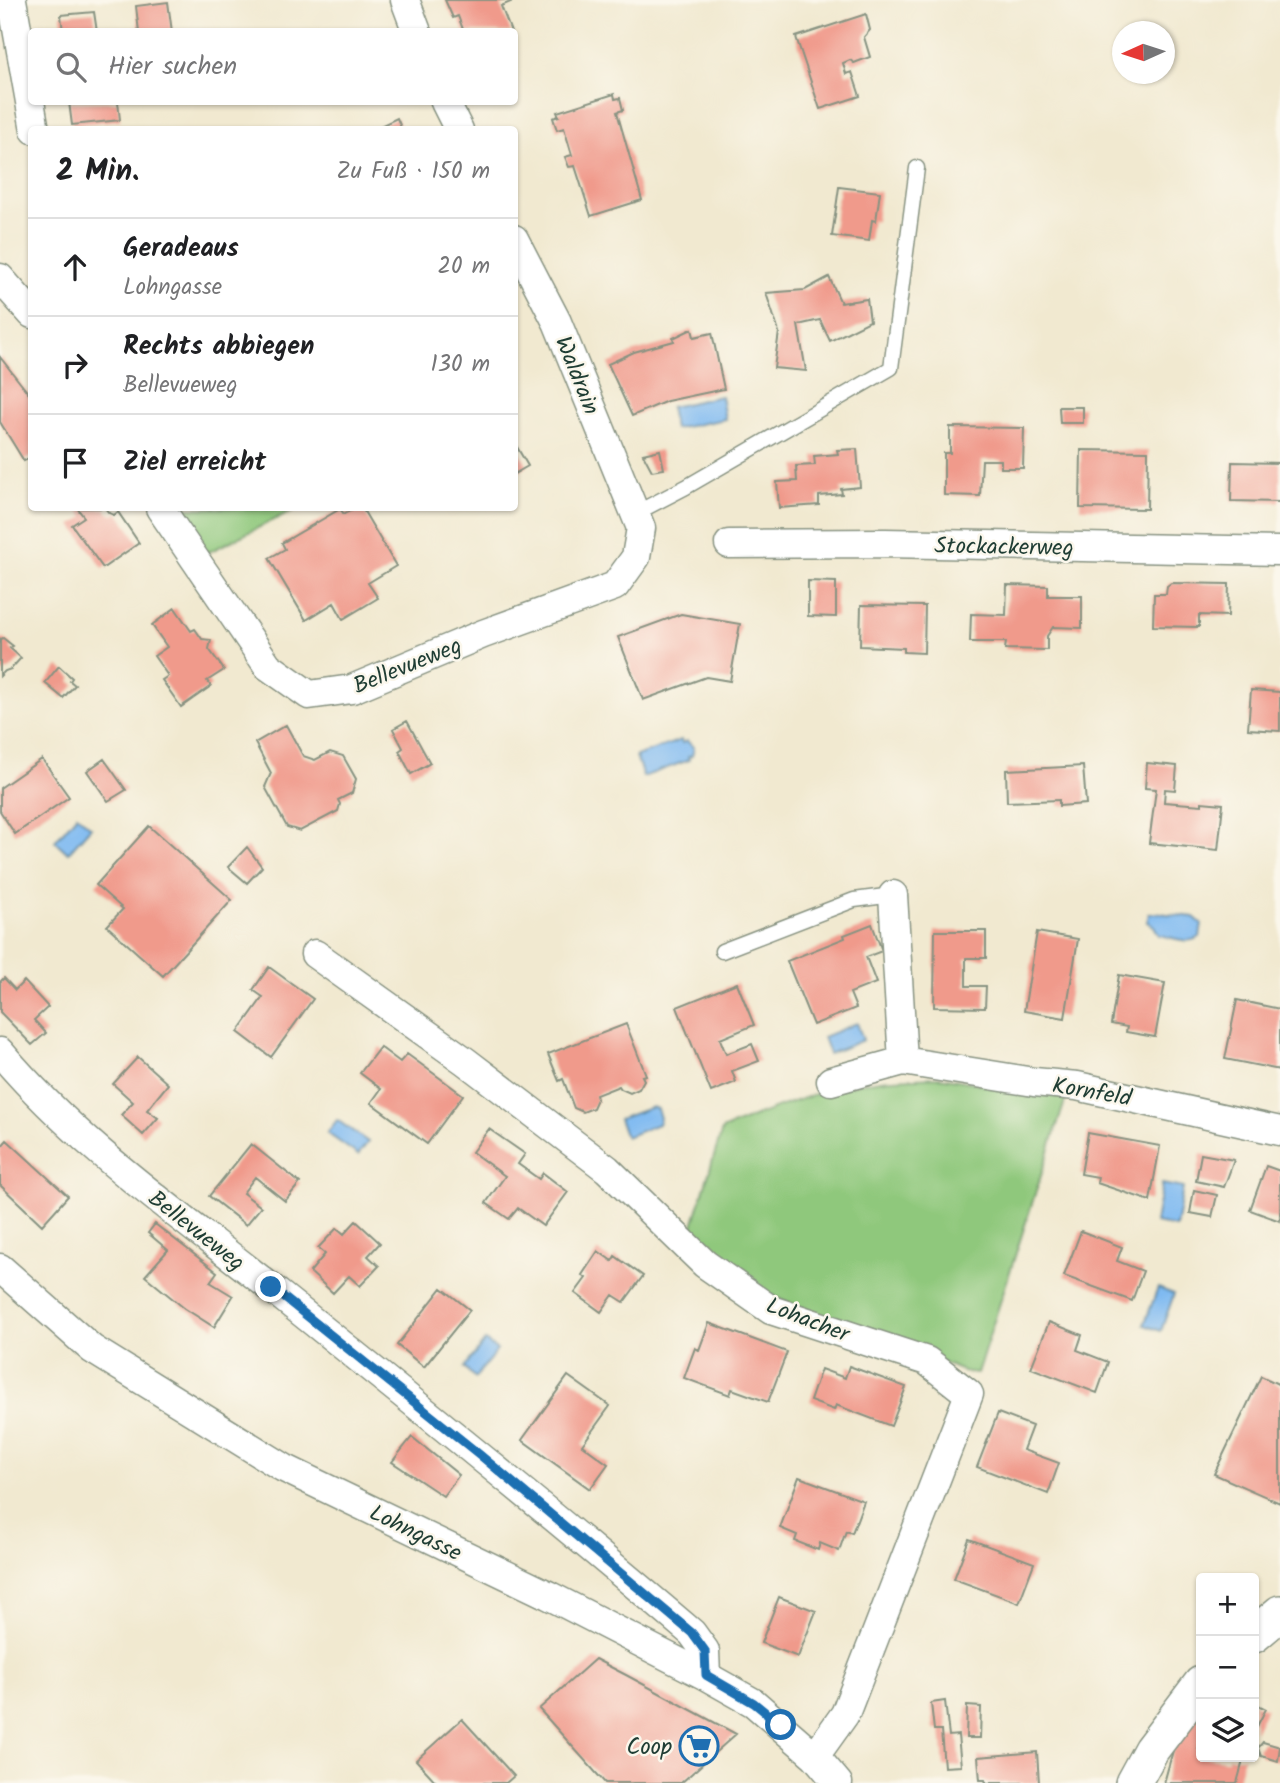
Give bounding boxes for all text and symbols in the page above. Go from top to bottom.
north arrow [1112,21,1175,84]
search box [28,28,518,105]
text: Hier suchen [108,46,237,88]
icon: search [52,48,90,86]
text: 2 Min. [56,148,139,196]
text: Zu Fuß · 150 m [336,154,490,190]
text: Geradeaus [123,228,239,270]
icon: ahead [56,248,94,286]
text: 20 m [438,249,490,285]
text: Lohngasse [123,270,222,306]
text: Rechts abbiegen [123,326,314,368]
street label: Waldrain [544,331,608,421]
icon: right [56,346,94,384]
text: 130 m [431,347,490,383]
text: Bellevueweg [123,368,238,404]
text: Ziel erreicht [123,442,266,484]
icon: arrive [56,444,94,482]
street label: Stockackerweg [934,529,1074,567]
street label: Bellevueweg [348,629,468,705]
street label: Kornfeld [1049,1068,1135,1118]
street label: Bellevueweg [140,1182,252,1281]
route end [255,1271,286,1302]
street label: Lohacher [760,1289,855,1354]
street label: Lohngasse [363,1496,468,1572]
map controls [1196,1573,1259,1762]
button: + [1196,1573,1259,1636]
button: − [1196,1636,1259,1699]
button: layers [1196,1699,1259,1762]
route start [765,1709,796,1740]
supermarket icon: Coop [678,1725,720,1767]
place label: Coop [626,1730,672,1766]

